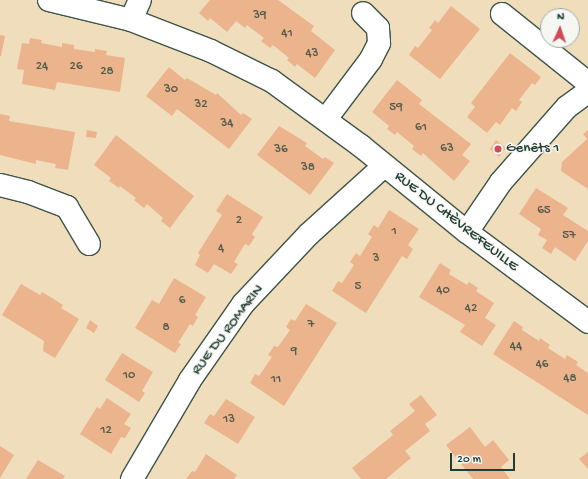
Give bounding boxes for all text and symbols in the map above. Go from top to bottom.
house number: 39 [253,8,267,24]
north arrow [540,8,580,48]
text: N [557,11,564,23]
house number: 41 [281,26,293,42]
house number: 43 [306,46,318,62]
house number: 24 [36,59,48,75]
house number: 26 [70,59,82,75]
house number: 28 [100,64,114,80]
house number: 30 [164,82,178,98]
house number: 32 [194,97,208,113]
house number: 59 [389,100,403,116]
house number: 34 [221,116,233,132]
house number: 61 [415,120,427,136]
place label: Genêts 1 [506,140,559,158]
house number: 63 [440,141,454,157]
house number: 36 [274,142,288,158]
marker: Genêts 1 [493,144,503,154]
house number: 38 [301,160,315,176]
street label: RUE DU CHÈVREFEUILLE [390,168,522,276]
house number: 65 [537,203,551,219]
house number: 2 [236,213,242,229]
house number: 1 [391,224,397,240]
house number: 57 [562,228,576,244]
house number: 4 [218,241,224,257]
house number: 3 [373,251,379,267]
house number: 5 [355,279,361,295]
street label: RUE DU ROMARIN [188,281,268,379]
house number: 40 [436,283,450,299]
house number: 6 [179,293,185,309]
house number: 42 [465,301,477,317]
house number: 7 [308,317,314,333]
house number: 8 [162,320,170,336]
house number: 44 [510,339,522,355]
house number: 9 [291,344,297,360]
house number: 46 [536,357,548,373]
house number: 10 [123,368,135,384]
house number: 48 [563,371,577,387]
house number: 11 [271,372,281,388]
house number: 13 [223,412,235,428]
house number: 12 [100,423,112,439]
scale bar [452,445,517,471]
text: 20 m [457,453,481,467]

